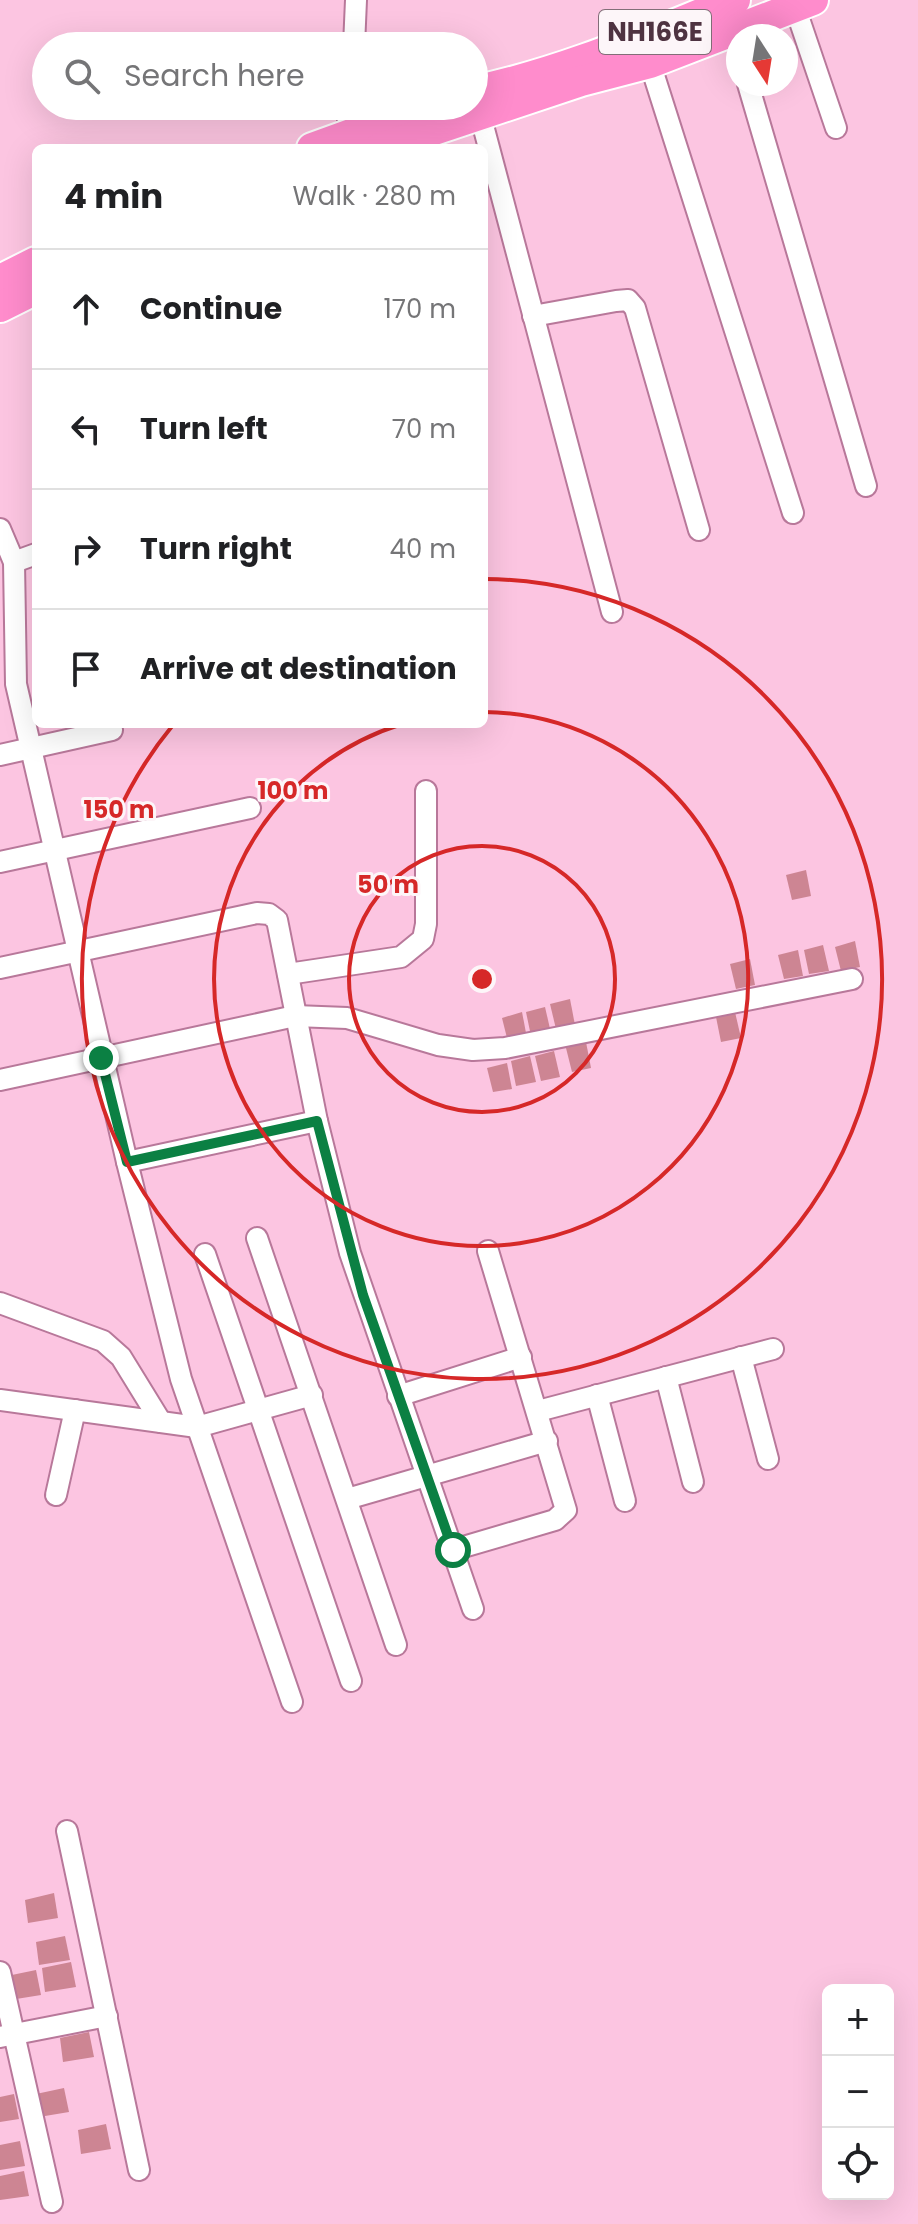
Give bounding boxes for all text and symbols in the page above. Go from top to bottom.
road number: NH166E [599,10,711,54]
north arrow [726,24,798,96]
search box [32,32,488,120]
icon: search [60,54,104,98]
text: Search here [124,54,305,97]
text: 4 min [64,172,163,220]
text: Walk · 280 m [292,178,456,214]
icon: ahead [64,287,108,331]
text: Continue [140,287,282,330]
text: 170 m [383,291,456,327]
icon: left [64,407,108,451]
text: Turn left [140,407,268,450]
text: 70 m [392,411,456,447]
icon: right [64,527,108,571]
text: Turn right [140,527,292,570]
text: 40 m [390,531,456,567]
icon: arrive [64,647,108,691]
text: Arrive at destination [140,647,457,690]
text: 100 m [258,774,328,807]
text: 150 m [84,793,154,826]
text: 50 m [357,868,419,901]
centre of rings [468,965,496,993]
route end [83,1040,119,1076]
route start [435,1532,471,1568]
map controls [822,1984,894,2200]
button: + [822,1984,894,2056]
button: − [822,2056,894,2128]
button: locate [822,2128,894,2200]

